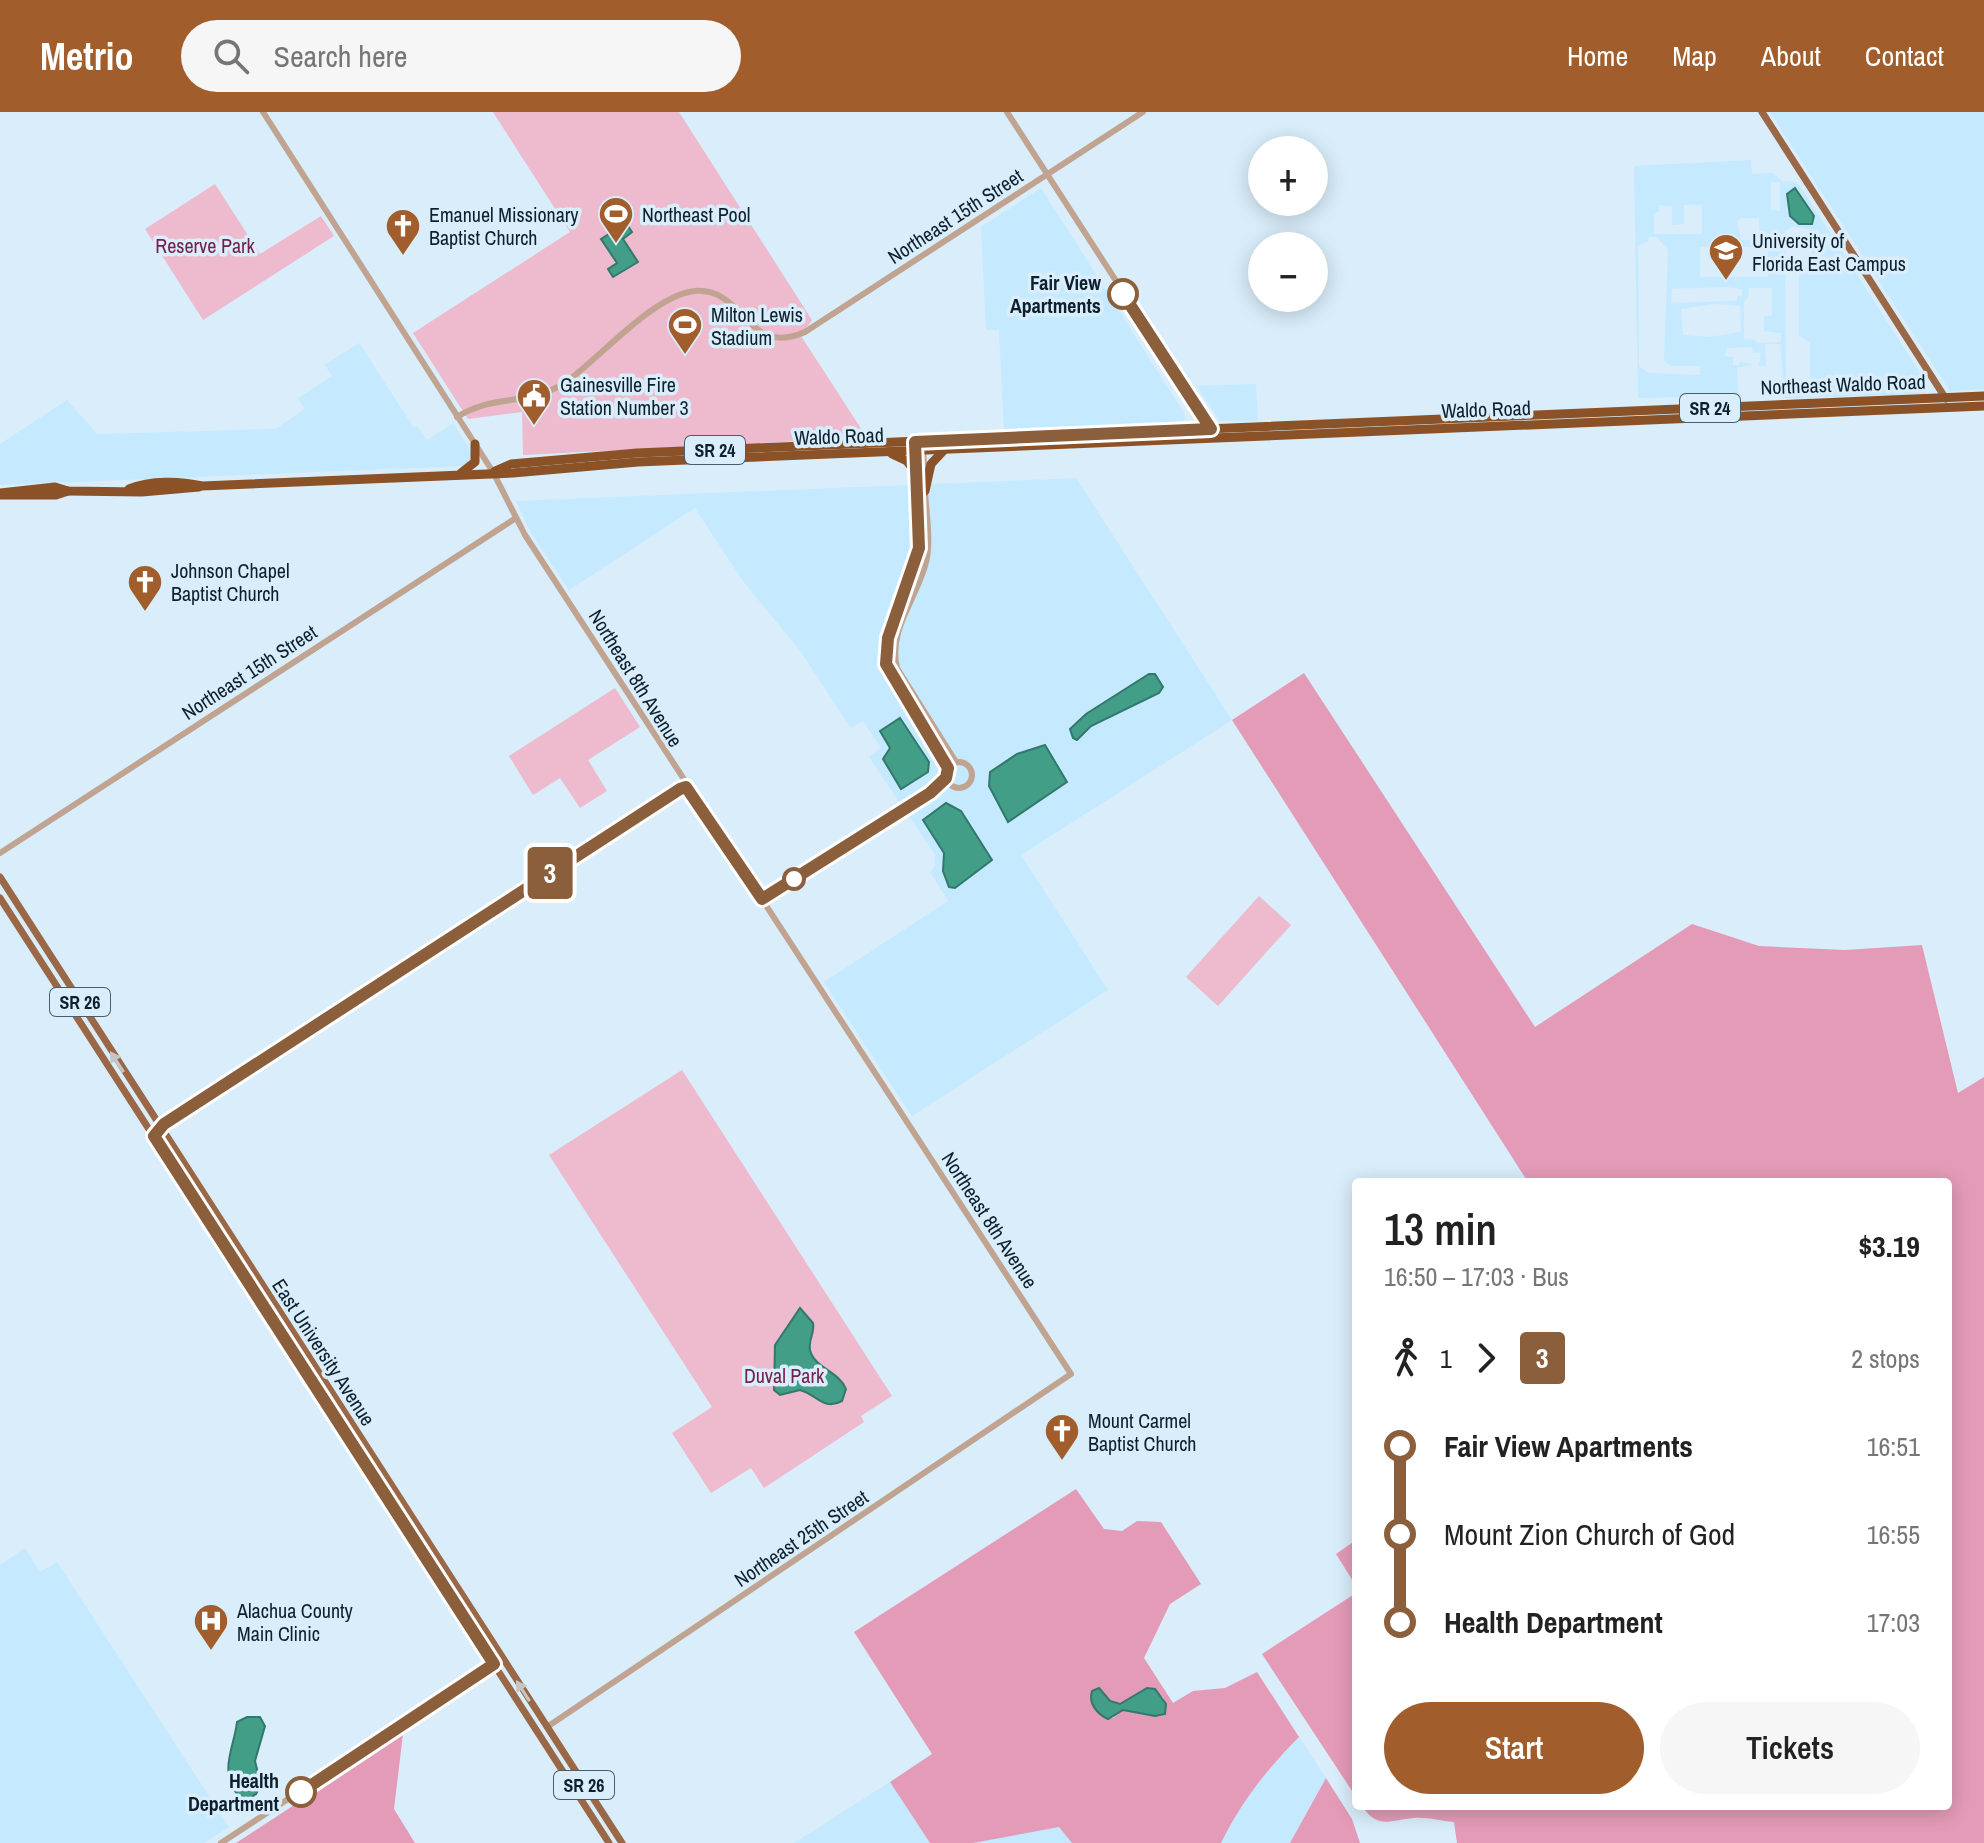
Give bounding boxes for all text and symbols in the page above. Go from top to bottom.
search box [181,20,741,92]
text: Metrio [40,31,133,82]
icon: search [209,34,253,78]
text: Search here [273,36,408,76]
text: Home [1567,37,1628,75]
text: Map [1672,37,1717,75]
text: About [1761,37,1821,75]
text: Contact [1865,37,1944,75]
map controls [1248,136,1328,312]
button: + [1248,136,1328,216]
street label: Northeast 15th Street [882,162,1028,270]
sports icon: Northeast Pool [597,195,635,245]
place label: Emanuel Missionary Baptist Church [429,201,579,251]
place label: Northeast Pool [642,201,750,228]
church icon: Emanuel Missionary Baptist Church [384,207,422,257]
place label: University of Florida East Campus [1752,227,1906,277]
park label: Reserve Park [155,232,255,259]
button: − [1248,232,1328,312]
school or university icon: University of Florida East Campus [1707,232,1745,282]
place label: Fair View Apartments [1010,269,1101,319]
marker: Fair View Apartments [1108,279,1138,309]
place label: Milton Lewis Stadium [711,301,803,351]
sports icon: Milton Lewis Stadium [666,306,704,356]
street label: Northeast Waldo Road [1760,368,1926,400]
place label: Gainesville Fire Station Number 3 [560,371,689,421]
public building icon: Gainesville Fire Station Number 3 [515,377,553,427]
street label: Waldo Road [1441,394,1531,424]
road number: SR 24 [1680,394,1740,422]
street label: Waldo Road [794,421,884,451]
road number: SR 24 [685,436,745,464]
place label: Johnson Chapel Baptist Church [171,557,290,607]
church icon: Johnson Chapel Baptist Church [126,563,164,613]
street label: Northeast 8th Avenue [583,604,689,752]
street label: Northeast 15th Street [176,618,322,726]
line badge: 3 [524,847,576,899]
text: 3 [544,854,556,892]
unlabelled marker [783,868,805,890]
road number: SR 26 [50,988,110,1016]
one-way arrow [110,1051,125,1072]
street label: Northeast 8th Avenue [936,1147,1044,1293]
text: 13 min [1384,1199,1497,1259]
text: $3.19 [1858,1226,1920,1266]
text: 16:50 – 17:03 · Bus [1384,1259,1569,1294]
street label: East University Avenue [266,1273,382,1431]
icon: walk [1384,1336,1428,1380]
icon: forward [1464,1336,1508,1380]
text: 3 [1536,1339,1549,1377]
text: 1 [1440,1341,1452,1376]
text: 2 stops [1851,1341,1920,1376]
park label: Duval Park [744,1362,825,1389]
place label: Mount Carmel Baptist Church [1088,1407,1196,1457]
church icon: Mount Carmel Baptist Church [1043,1412,1081,1462]
text: Fair View Apartments [1444,1426,1693,1466]
text: 16:51 [1867,1429,1920,1464]
street label: Northeast 25th Street [729,1483,874,1593]
text: Mount Zion Church of God [1444,1514,1735,1554]
text: 16:55 [1867,1517,1920,1552]
place label: Alachua County Main Clinic [236,1597,354,1647]
hospital icon: Alachua County Main Clinic [192,1602,230,1652]
text: Health Department [1444,1602,1663,1642]
text: 17:03 [1867,1605,1920,1640]
one-way arrow [516,1680,531,1701]
button: Start [1384,1702,1644,1794]
button: Tickets [1660,1702,1920,1794]
place label: Health Department [188,1767,280,1817]
road number: SR 26 [554,1771,614,1799]
marker: Health Department [286,1777,316,1807]

